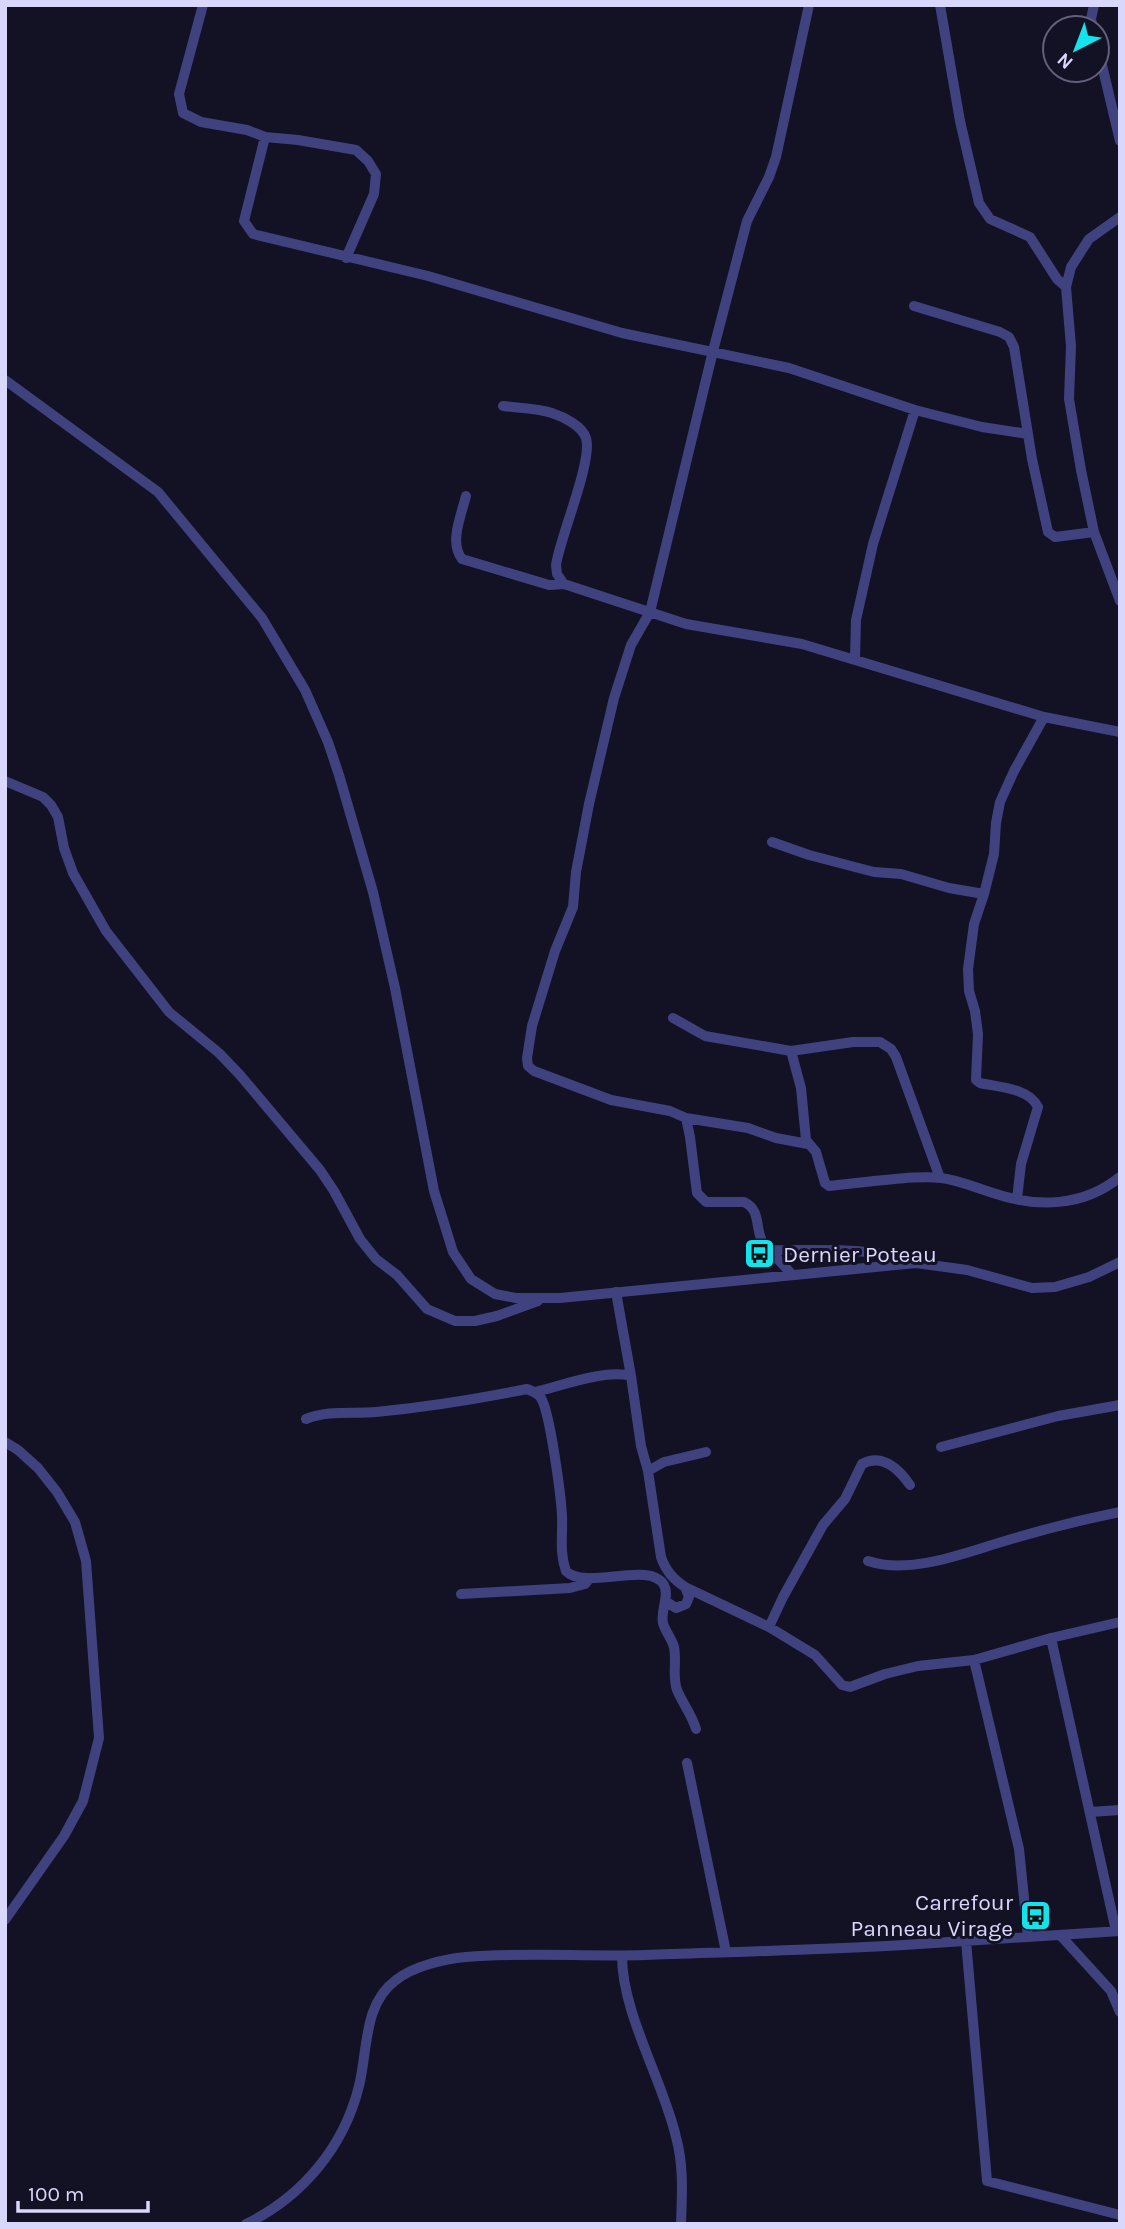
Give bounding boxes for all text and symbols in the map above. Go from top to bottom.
north arrow [1041,14,1111,84]
text: N [1053,48,1078,74]
bus stop icon: Dernier Poteau [743,1237,777,1271]
place label: Dernier Poteau [783,1241,937,1268]
place label: Carrefour Panneau Virage [850,1889,1014,1942]
bus stop icon: Carrefour Panneau Virage [1019,1898,1053,1932]
scale bar [18,2170,147,2214]
text: 100 m [28,2182,85,2206]

